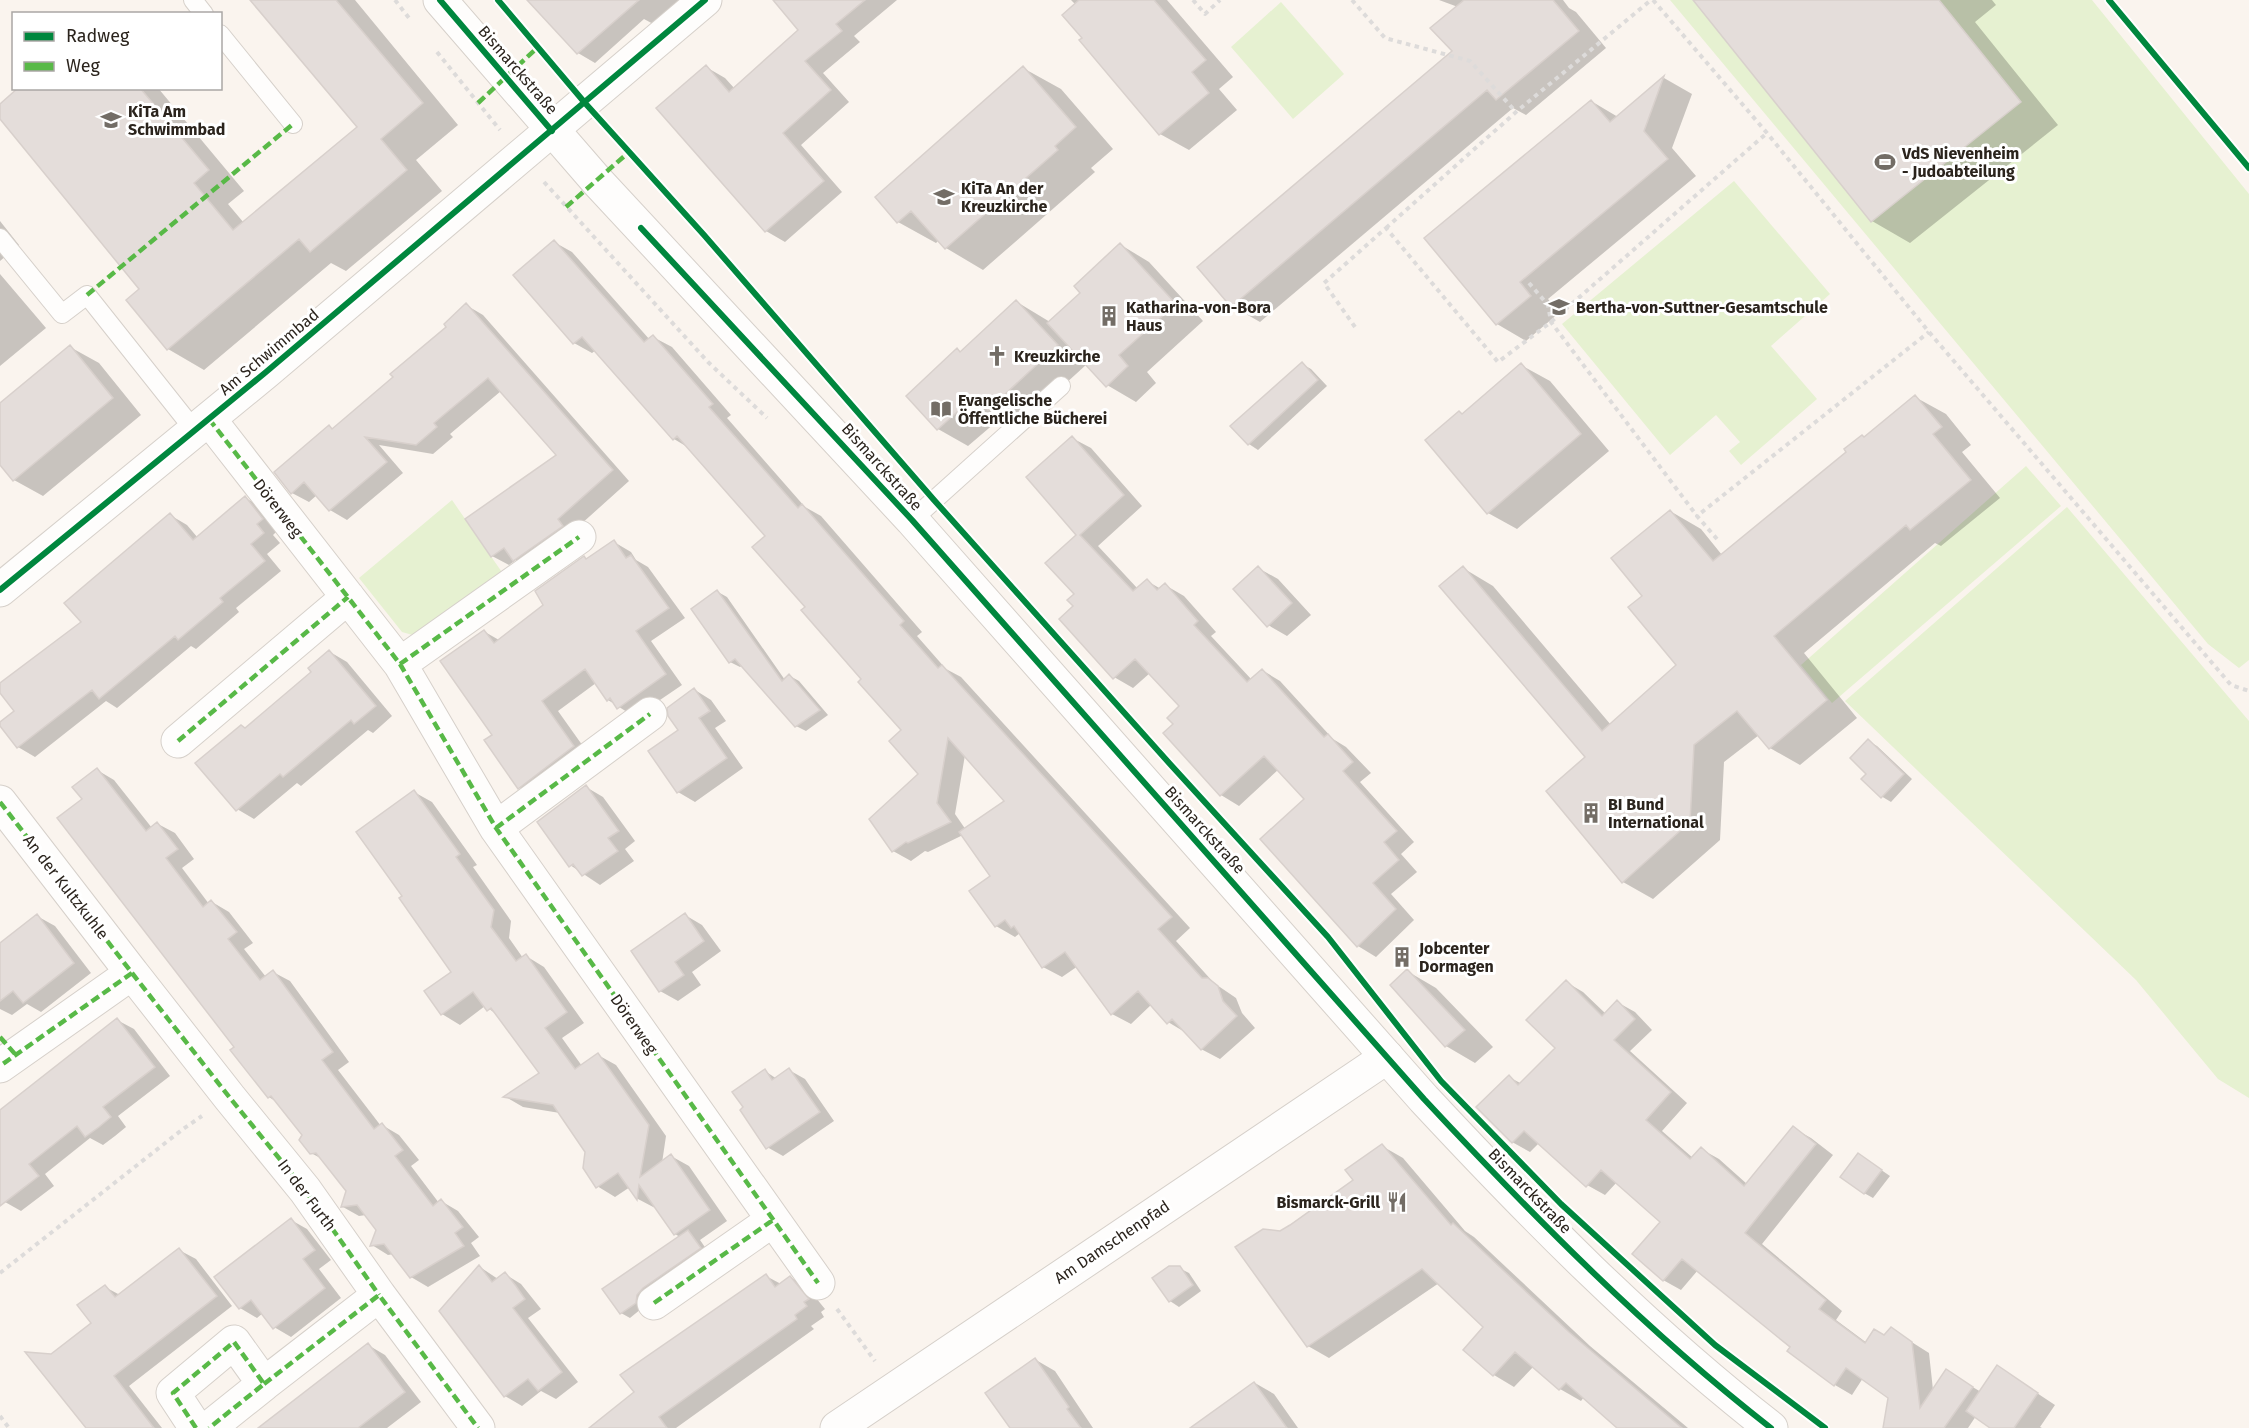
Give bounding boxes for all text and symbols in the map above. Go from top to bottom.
legend [12,12,222,90]
street label: Bismarckstraße [474,22,562,118]
text: Radweg [66,25,130,47]
text: Weg [66,55,100,77]
place label: KiTa Am Schwimmbad [128,102,225,139]
school or university icon: KiTa Am Schwimmbad [99,108,123,132]
place label: VdS Nievenheim - Judoabteilung [1901,144,2019,181]
sports icon: VdS Nievenheim - Judoabteilung [1873,150,1897,174]
place label: KiTa An der Kreuzkirche [961,179,1048,216]
school or university icon: KiTa An der Kreuzkirche [932,185,956,209]
school or university icon: Bertha-von-Suttner-Gesamtschule [1547,295,1571,319]
place label: Katharina-von-Bora Haus [1126,298,1271,335]
place label: Bertha-von-Suttner-Gesamtschule [1576,298,1828,317]
building icon: Katharina-von-Bora Haus [1097,304,1121,328]
street label: Am Schwimmbad [215,305,323,399]
church icon: Kreuzkirche [985,344,1009,368]
place label: Kreuzkirche [1014,347,1101,366]
place label: Evangelische Öffentliche Bücherei [958,391,1107,428]
library icon: Evangelische Öffentliche Bücherei [929,397,953,421]
street label: Bismarckstraße [838,419,926,515]
street label: Dörerweg [249,475,307,541]
street label: Bismarckstraße [1161,782,1249,878]
place label: BI Bund International [1608,795,1704,832]
building icon: BI Bund International [1579,801,1603,825]
street label: An der Kultzkuhle [19,831,113,943]
place label: Jobcenter Dormagen [1418,939,1494,976]
building icon: Jobcenter Dormagen [1390,945,1414,969]
street label: Dörerweg [606,990,662,1058]
street label: Bismarckstraße [1484,1144,1576,1238]
street label: In der Furth [274,1155,340,1235]
restaurant icon: Bismarck-Grill [1385,1190,1409,1214]
place label: Bismarck-Grill [1276,1193,1380,1212]
street label: Am Damschenpfad [1051,1196,1173,1288]

